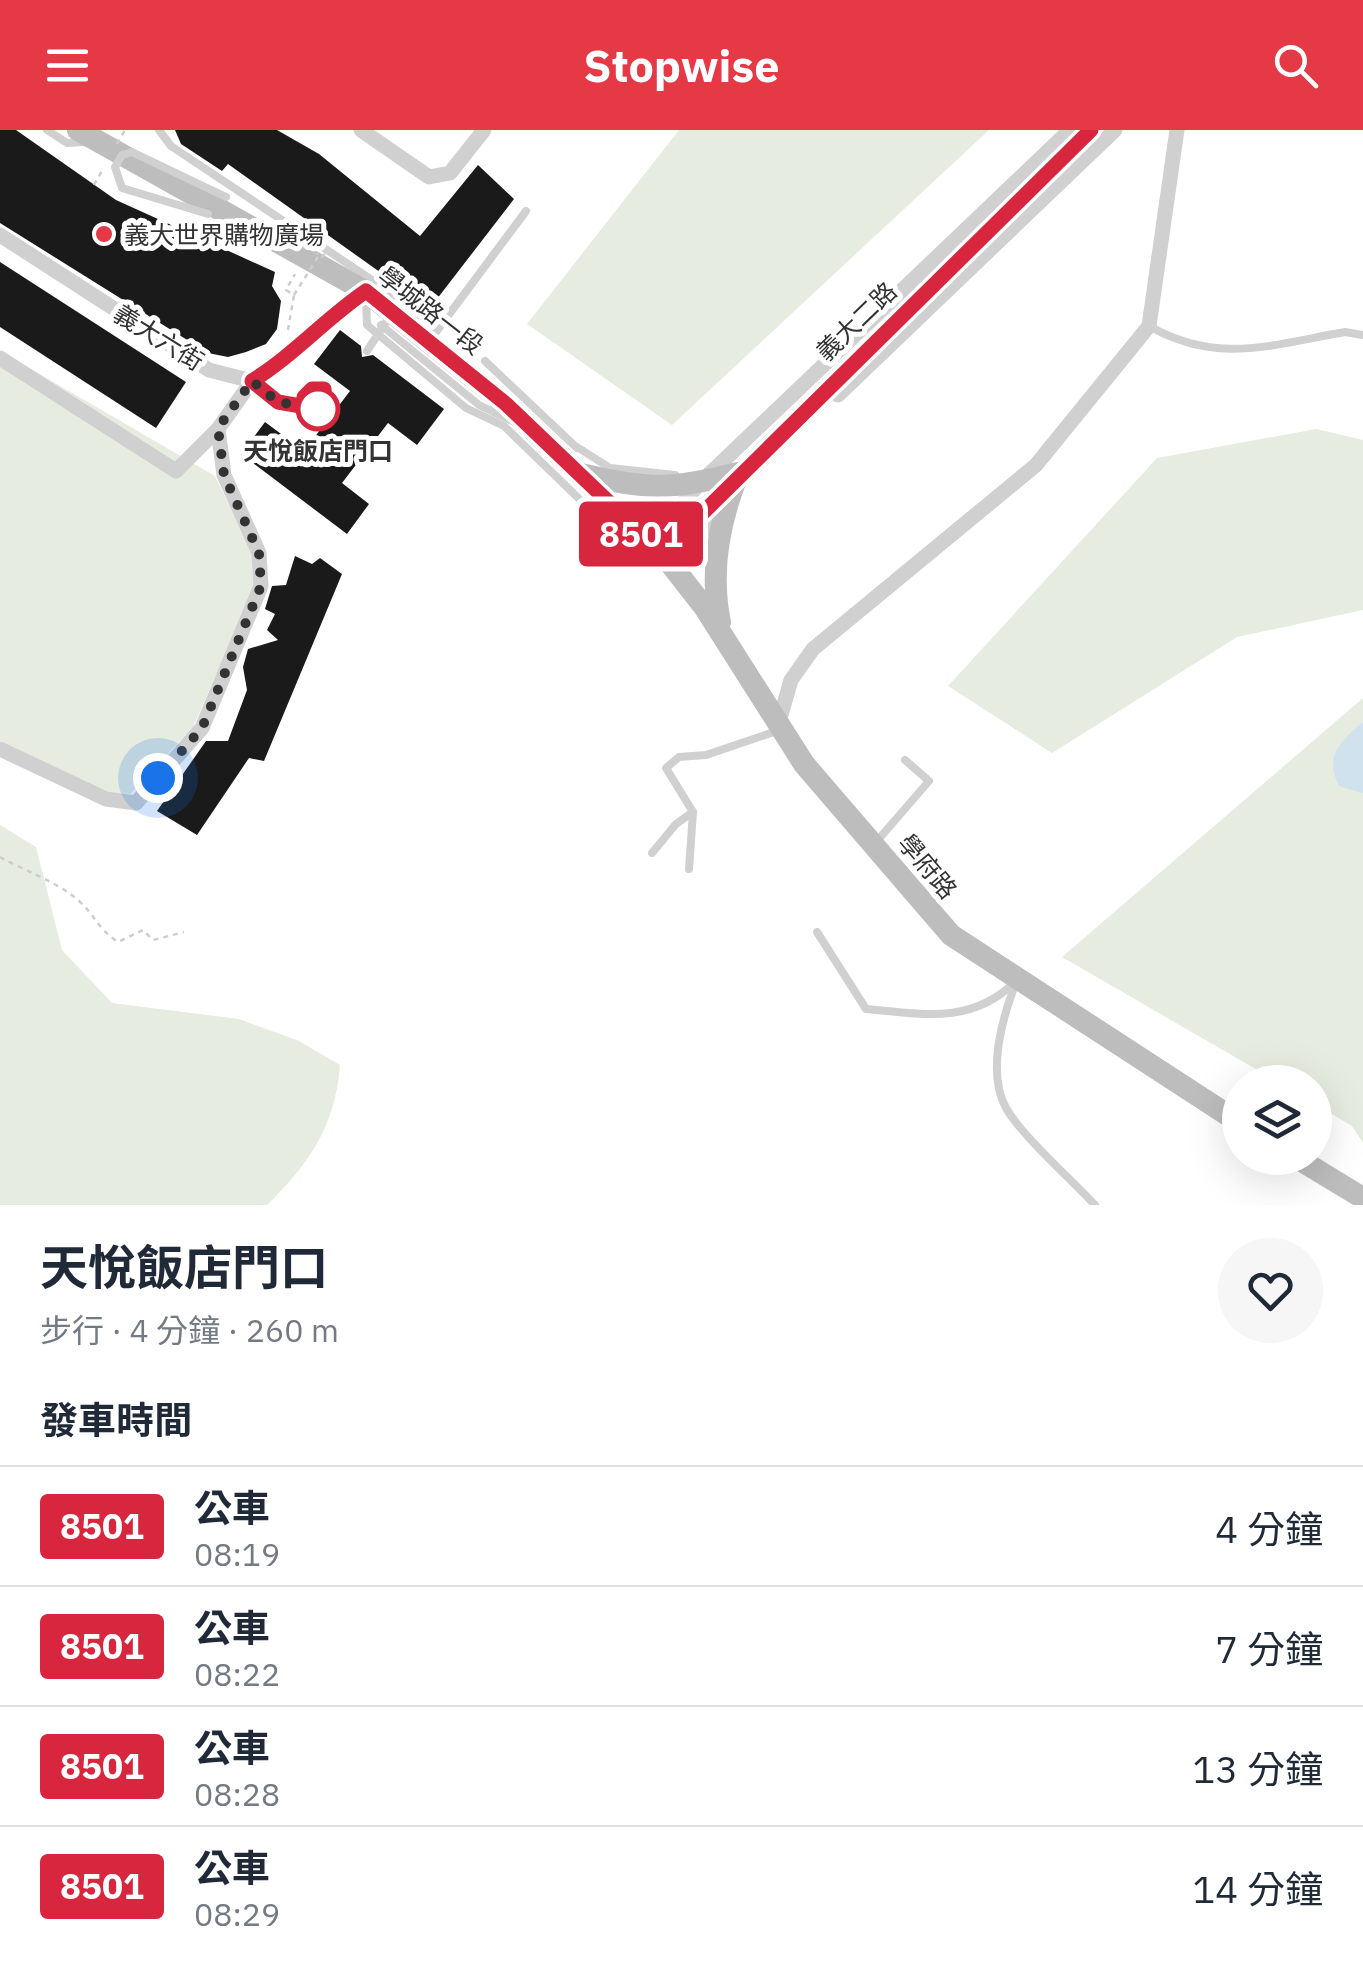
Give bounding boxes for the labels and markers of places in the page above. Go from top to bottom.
place label: 義大世界購物廣場 [124,218,324,251]
marker: 義大世界購物廣場 [93,223,115,245]
marker: 天悅飯店門口 [297,388,339,430]
place label: 天悅飯店門口 [243,434,393,467]

